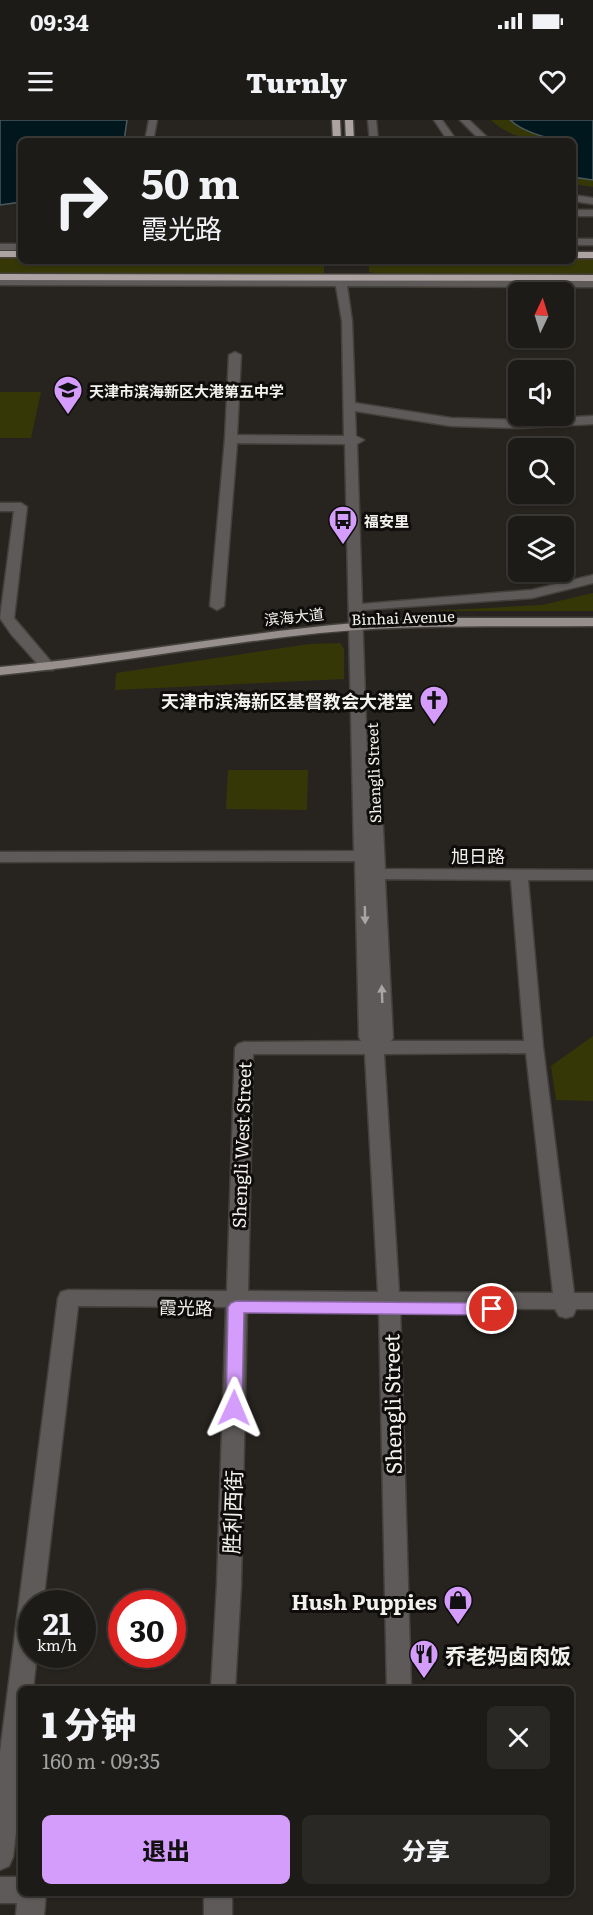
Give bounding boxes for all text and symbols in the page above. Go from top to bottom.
text: 09:34 [30,5,89,38]
text: Turnly [246,61,347,101]
icon: menu [24,65,57,98]
icon: heart [536,65,569,98]
text: 50 m [141,150,240,212]
icon: right [42,162,120,240]
text: 霞光路 [141,207,222,247]
north arrow [508,282,574,348]
map controls [508,282,574,582]
button: sound [508,360,574,426]
school or university icon: 天津市滨海新区大港第五中学 [52,374,84,416]
place label: 天津市滨海新区大港第五中学 [89,379,284,402]
button: search [508,438,574,504]
bus stop icon: 福安里 [327,504,359,546]
place label: 福安里 [364,509,409,532]
button: layers [508,516,574,582]
street label: 滨海大道 [263,601,325,631]
street label: Binhai Avenue [351,604,455,630]
church icon: 天津市滨海新区基督教会大港堂 [418,684,450,726]
place label: 天津市滨海新区基督教会大港堂 [161,687,413,714]
street label: Shengli Street [360,722,386,824]
street label: 旭日路 [451,842,505,869]
one-way arrow [360,906,370,925]
one-way arrow [378,984,387,1003]
street label: Shengli West Street [225,1061,257,1229]
pin [466,1283,517,1334]
icon: arrive [475,1292,508,1325]
street label: 霞光路 [159,1293,213,1321]
street label: Shengli Street [374,1333,408,1475]
position arrow [202,1376,266,1440]
street label: 胜利西街 [214,1469,248,1555]
shop icon: Hush Puppies [442,1584,474,1626]
place label: Hush Puppies [291,1585,437,1616]
speed limit sign: 30 [108,1590,186,1668]
text: 21 [43,1600,71,1644]
text: km/h [37,1633,77,1656]
restaurant icon: 乔老妈卤肉饭 [408,1638,440,1680]
place label: 乔老妈卤肉饭 [445,1639,571,1670]
text: 1 分钟 [42,1696,136,1749]
button: close [487,1706,550,1769]
text: 160 m · 09:35 [42,1745,160,1775]
button: 退出 [42,1815,290,1884]
button: 分享 [302,1815,550,1884]

